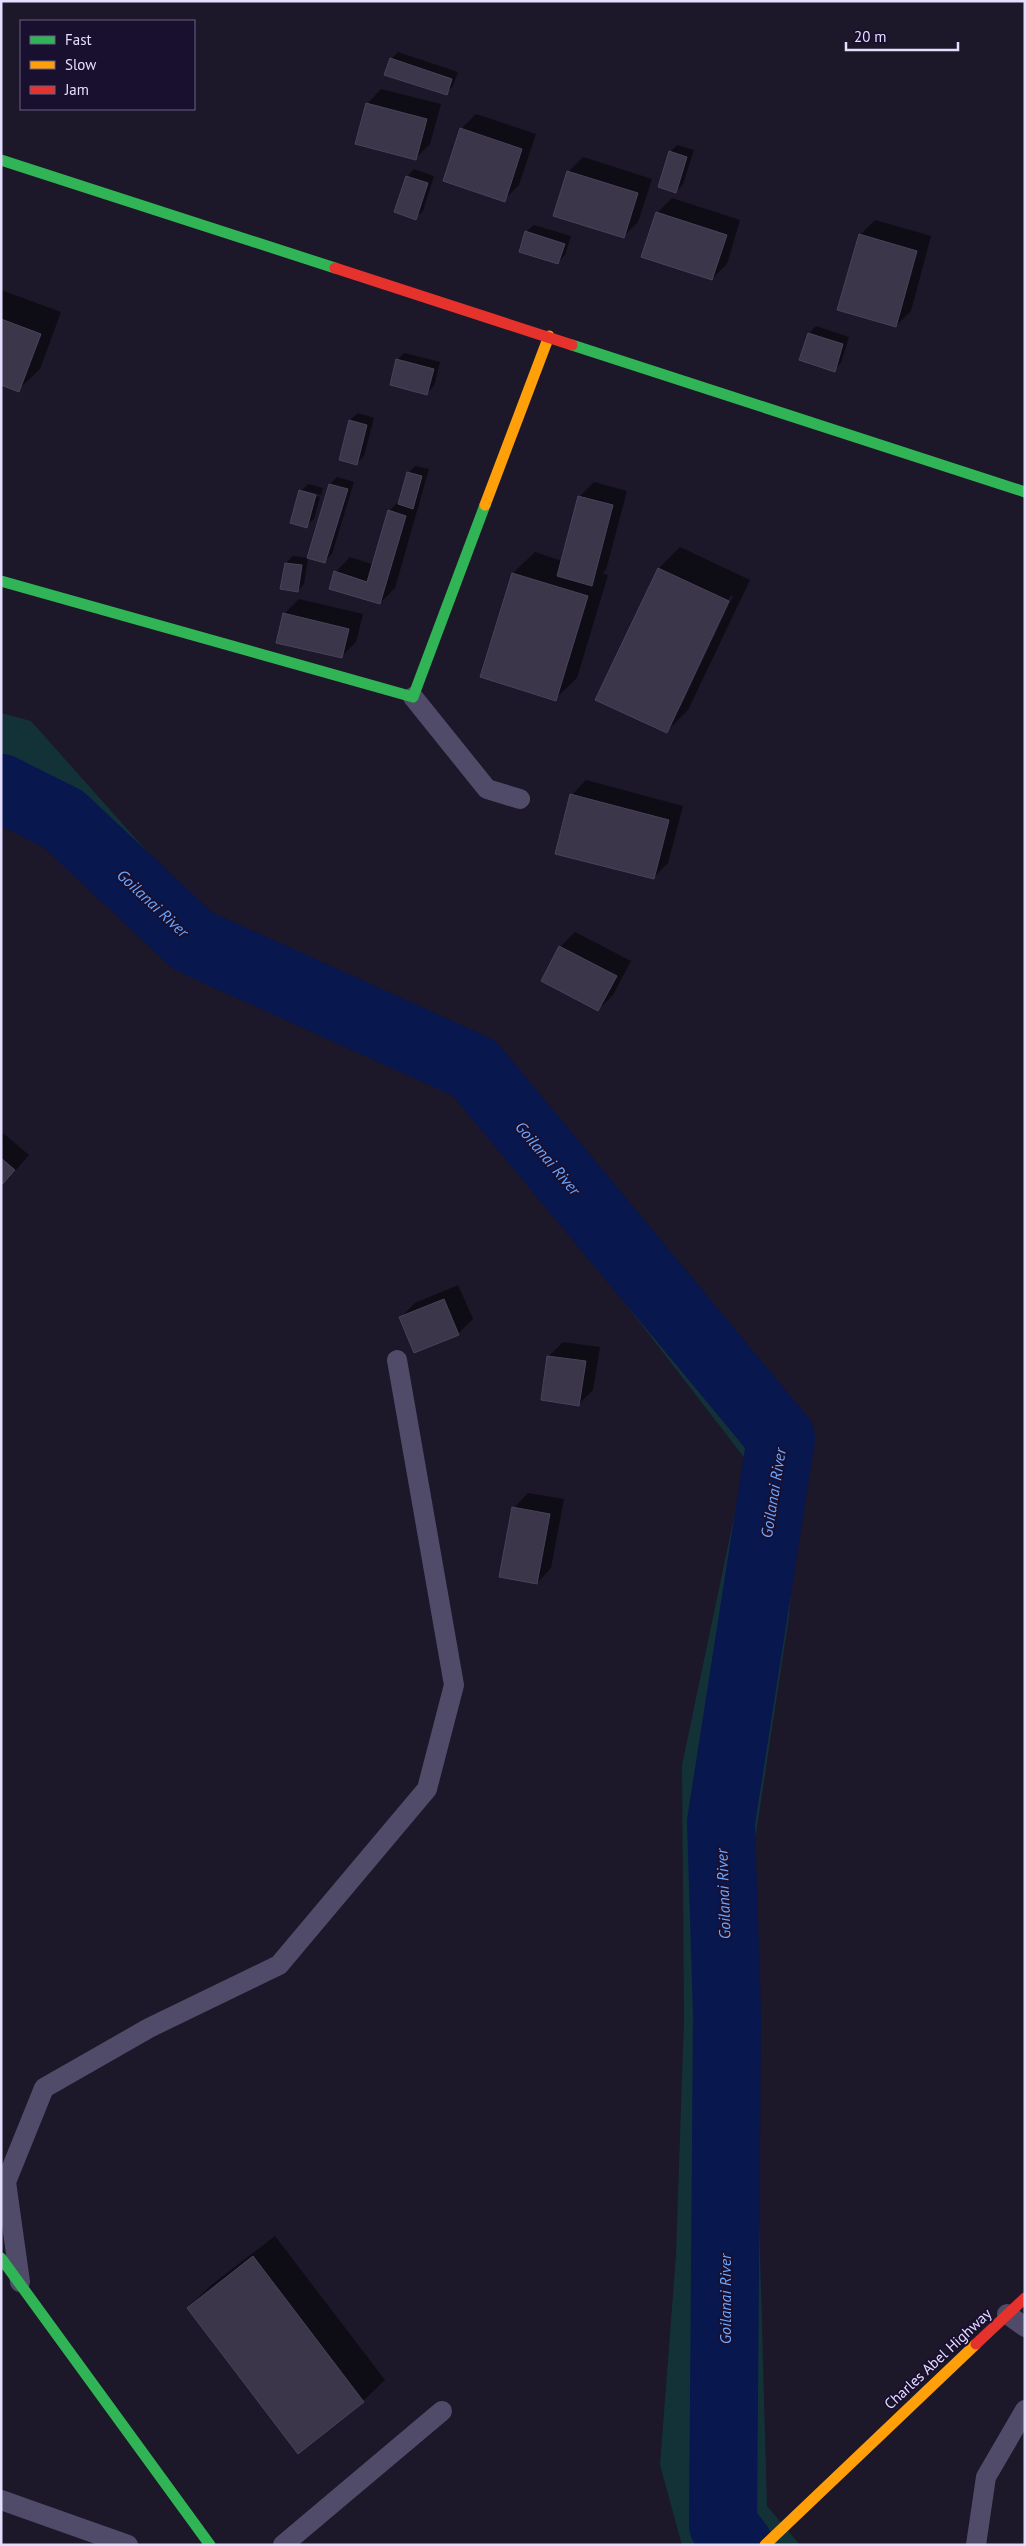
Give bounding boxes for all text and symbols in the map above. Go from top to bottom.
legend [20,20,195,110]
scale bar [846,20,958,52]
text: 20 m [854,27,887,46]
text: Fast [65,30,92,49]
text: Slow [65,55,96,74]
text: Jam [64,80,89,99]
water label: Goilanai River [113,865,194,942]
water label: Goilanai River [511,1117,586,1200]
water label: Goilanai River [756,1445,790,1539]
water label: Goilanai River [711,1847,735,1940]
water label: Goilanai River [715,2252,735,2344]
street label: Charles Abel Highway [880,2304,995,2413]

